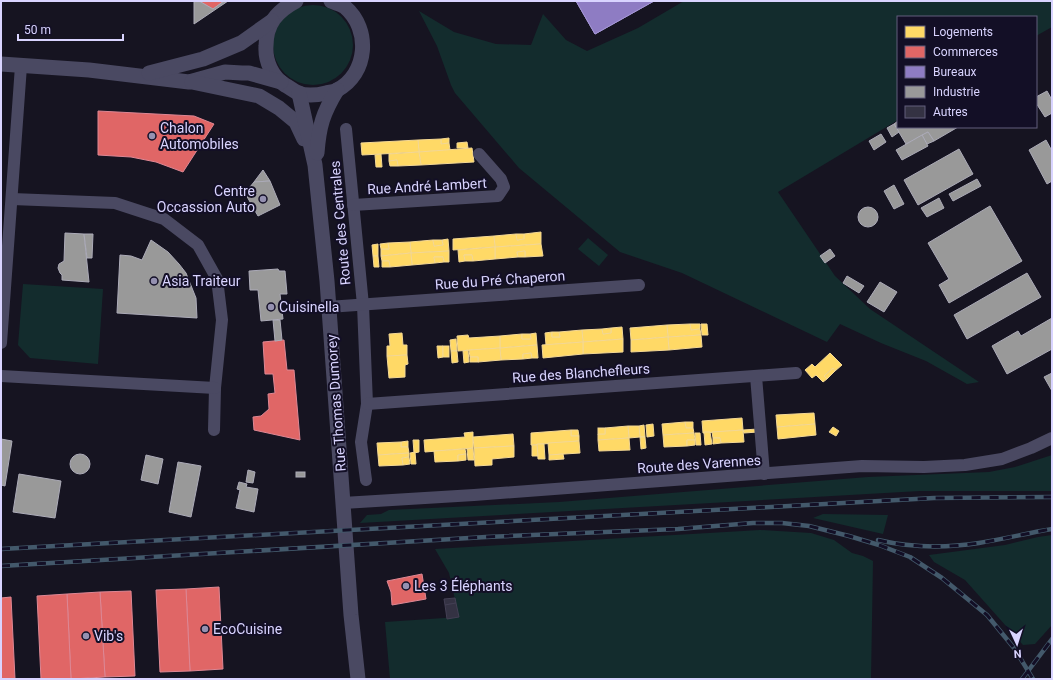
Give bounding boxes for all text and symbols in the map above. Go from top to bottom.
scale bar [18,16,123,42]
legend [897,16,1037,128]
text: 50 m [24,23,51,37]
text: Logements [933,25,993,39]
text: Commerces [933,45,998,59]
text: Bureaux [933,65,977,79]
text: Industrie [933,85,980,99]
text: Autres [933,105,968,119]
place label: Chalon Automobiles [160,120,239,152]
marker: Chalon Automobiles [147,131,157,141]
street label: Route des Centrales [327,160,353,286]
street label: Rue André Lambert [367,175,488,197]
place label: Centre Occassion Auto [157,183,255,215]
marker: Centre Occassion Auto [258,194,268,204]
street label: Rue du Pré Chaperon [434,267,566,293]
place label: Asia Traiteur [162,273,241,289]
marker: Asia Traiteur [149,276,159,286]
place label: Cuisinella [279,299,339,315]
marker: Cuisinella [266,302,276,312]
street label: Rue Thomas Dumorey [323,334,349,472]
street label: Rue des Blanchefleurs [511,360,651,386]
street label: Route des Varennes [636,452,762,476]
place label: Les 3 Éléphants [414,577,513,594]
marker: Les 3 Éléphants [401,581,411,591]
place label: EcoCuisine [213,621,282,637]
marker: EcoCuisine [200,624,210,634]
north arrow [997,624,1037,664]
place label: Vib's [94,628,123,644]
marker: Vib's [81,631,91,641]
text: N [1013,647,1022,660]

